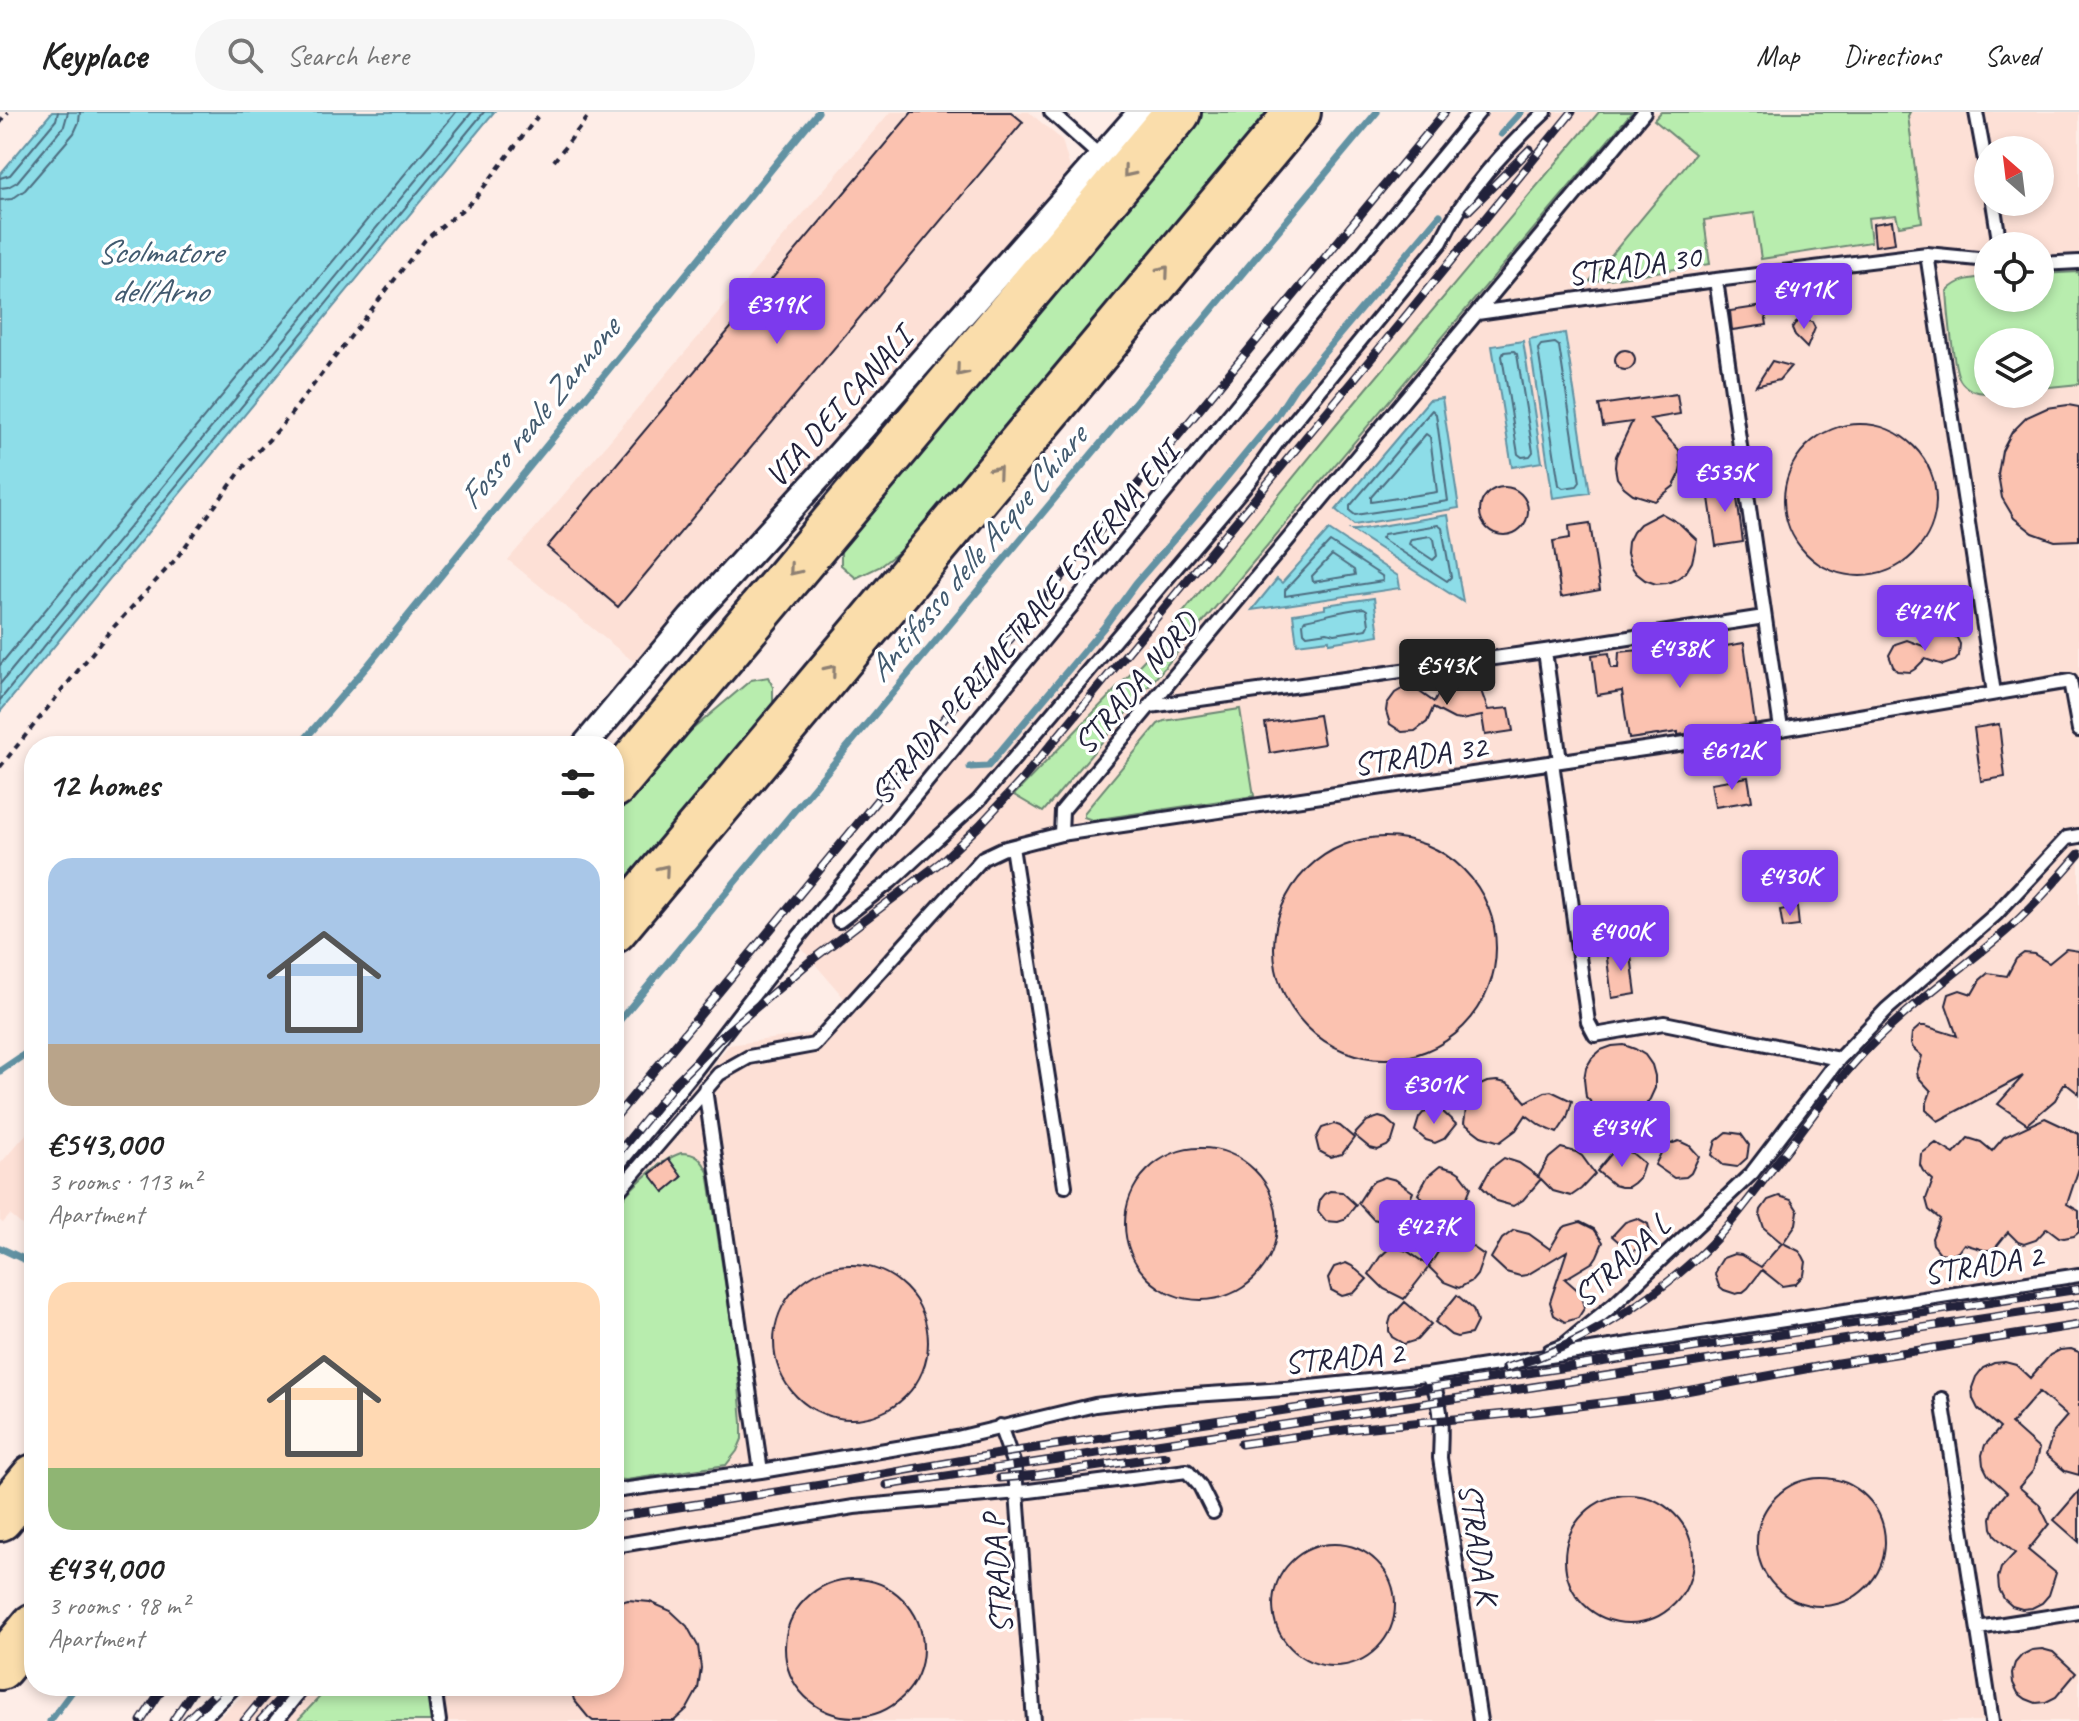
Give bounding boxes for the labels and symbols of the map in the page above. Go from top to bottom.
north arrow [1974,136,2054,216]
one-way arrow [1123,163,1138,177]
water label: Scolmatore dell'Arno [97,230,226,312]
street label: STRADA 30 [1565,236,1706,295]
pin: €411K [1748,263,1860,331]
one-way arrow [1154,266,1169,281]
pin: €319K [721,278,833,346]
water label: Fosso reale Zannone [448,305,632,518]
street label: VIA DEI CANALI [756,314,926,496]
one-way arrow [956,362,971,376]
water label: Antifosso delle Acque Chiare [857,413,1099,690]
street label: STRADA PERIMETRALE ESTERNA ENI [861,429,1192,813]
pin: €535K [1669,446,1781,514]
one-way arrow [987,466,1002,480]
one-way arrow [789,561,804,576]
pin: €424K [1869,585,1981,653]
street label: STRADA NORD [1064,602,1208,763]
pin: €438K [1624,622,1736,690]
pin: €543K [1391,639,1503,707]
one-way arrow [821,665,836,680]
pin: €612K [1676,724,1788,792]
street label: STRADA 32 [1351,726,1492,785]
pin: €430K [1734,850,1846,918]
one-way arrow [654,865,669,879]
pin: €400K [1565,905,1677,973]
pin: €301K [1378,1058,1490,1126]
pin: €434K [1566,1101,1678,1169]
pin: €427K [1371,1200,1483,1268]
street label: STRADA L [1564,1205,1679,1316]
street label: STRADA 2 [1921,1235,2048,1294]
street label: STRADA 2 [1283,1332,1408,1383]
street label: STRADA K [1449,1480,1509,1611]
street label: STRADA P [973,1509,1022,1635]

